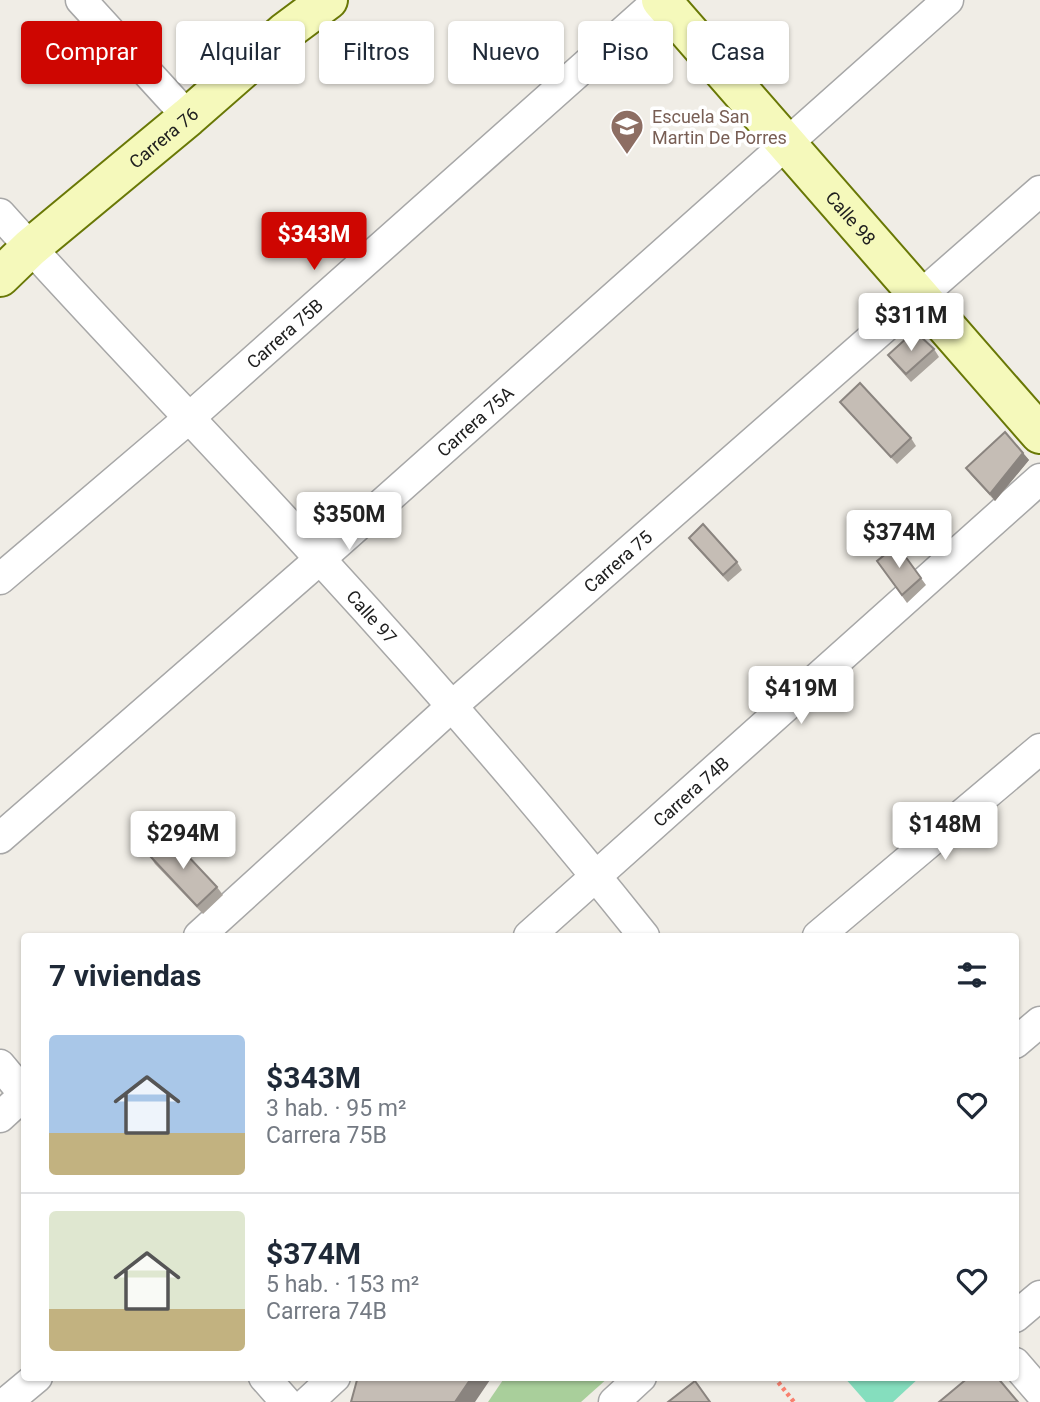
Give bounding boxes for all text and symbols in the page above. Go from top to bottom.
chip: Comprar [21,21,162,84]
chip: Alquilar [176,21,305,84]
chip: Filtros [319,21,434,84]
chip: Nuevo [448,21,564,84]
chip: Piso [578,21,673,84]
chip: Casa [687,21,789,84]
street label: Carrera 76 [125,103,202,172]
place label: Escuela San Martin De Porres [652,106,787,148]
school or university icon: Escuela San Martin De Porres [608,107,646,156]
street label: Calle 98 [822,186,880,249]
pin: $343M [265,212,363,272]
text: $343M [278,221,350,248]
street label: Carrera 75B [242,294,327,372]
pin: $311M [862,294,960,353]
text: $311M [875,302,947,329]
street label: Carrera 75A [432,381,518,461]
pin: $350M [300,492,398,552]
text: $350M [313,501,385,528]
pin: $374M [850,510,948,570]
text: $374M [863,519,935,546]
street label: Carrera 75 [579,526,656,596]
street label: Calle 97 [343,585,401,647]
pin: $419M [752,666,850,726]
text: $419M [765,675,837,702]
street label: Carrera 74B [648,752,733,831]
pin: $148M [896,802,994,862]
text: $148M [909,811,981,838]
pin: $294M [134,812,232,871]
text: $294M [147,820,219,847]
icon: filters [953,956,991,994]
text: 7 viviendas [49,958,201,993]
text: $343M [266,1060,361,1095]
icon: home [105,1063,189,1147]
icon: heart [953,1086,991,1124]
text: 3 hab. · 95 m² [266,1095,406,1122]
text: Carrera 75B [266,1122,387,1149]
text: $374M [266,1236,361,1271]
icon: home [105,1239,189,1323]
icon: heart [953,1262,991,1300]
text: 5 hab. · 153 m² [266,1271,419,1298]
text: Carrera 74B [266,1298,387,1325]

